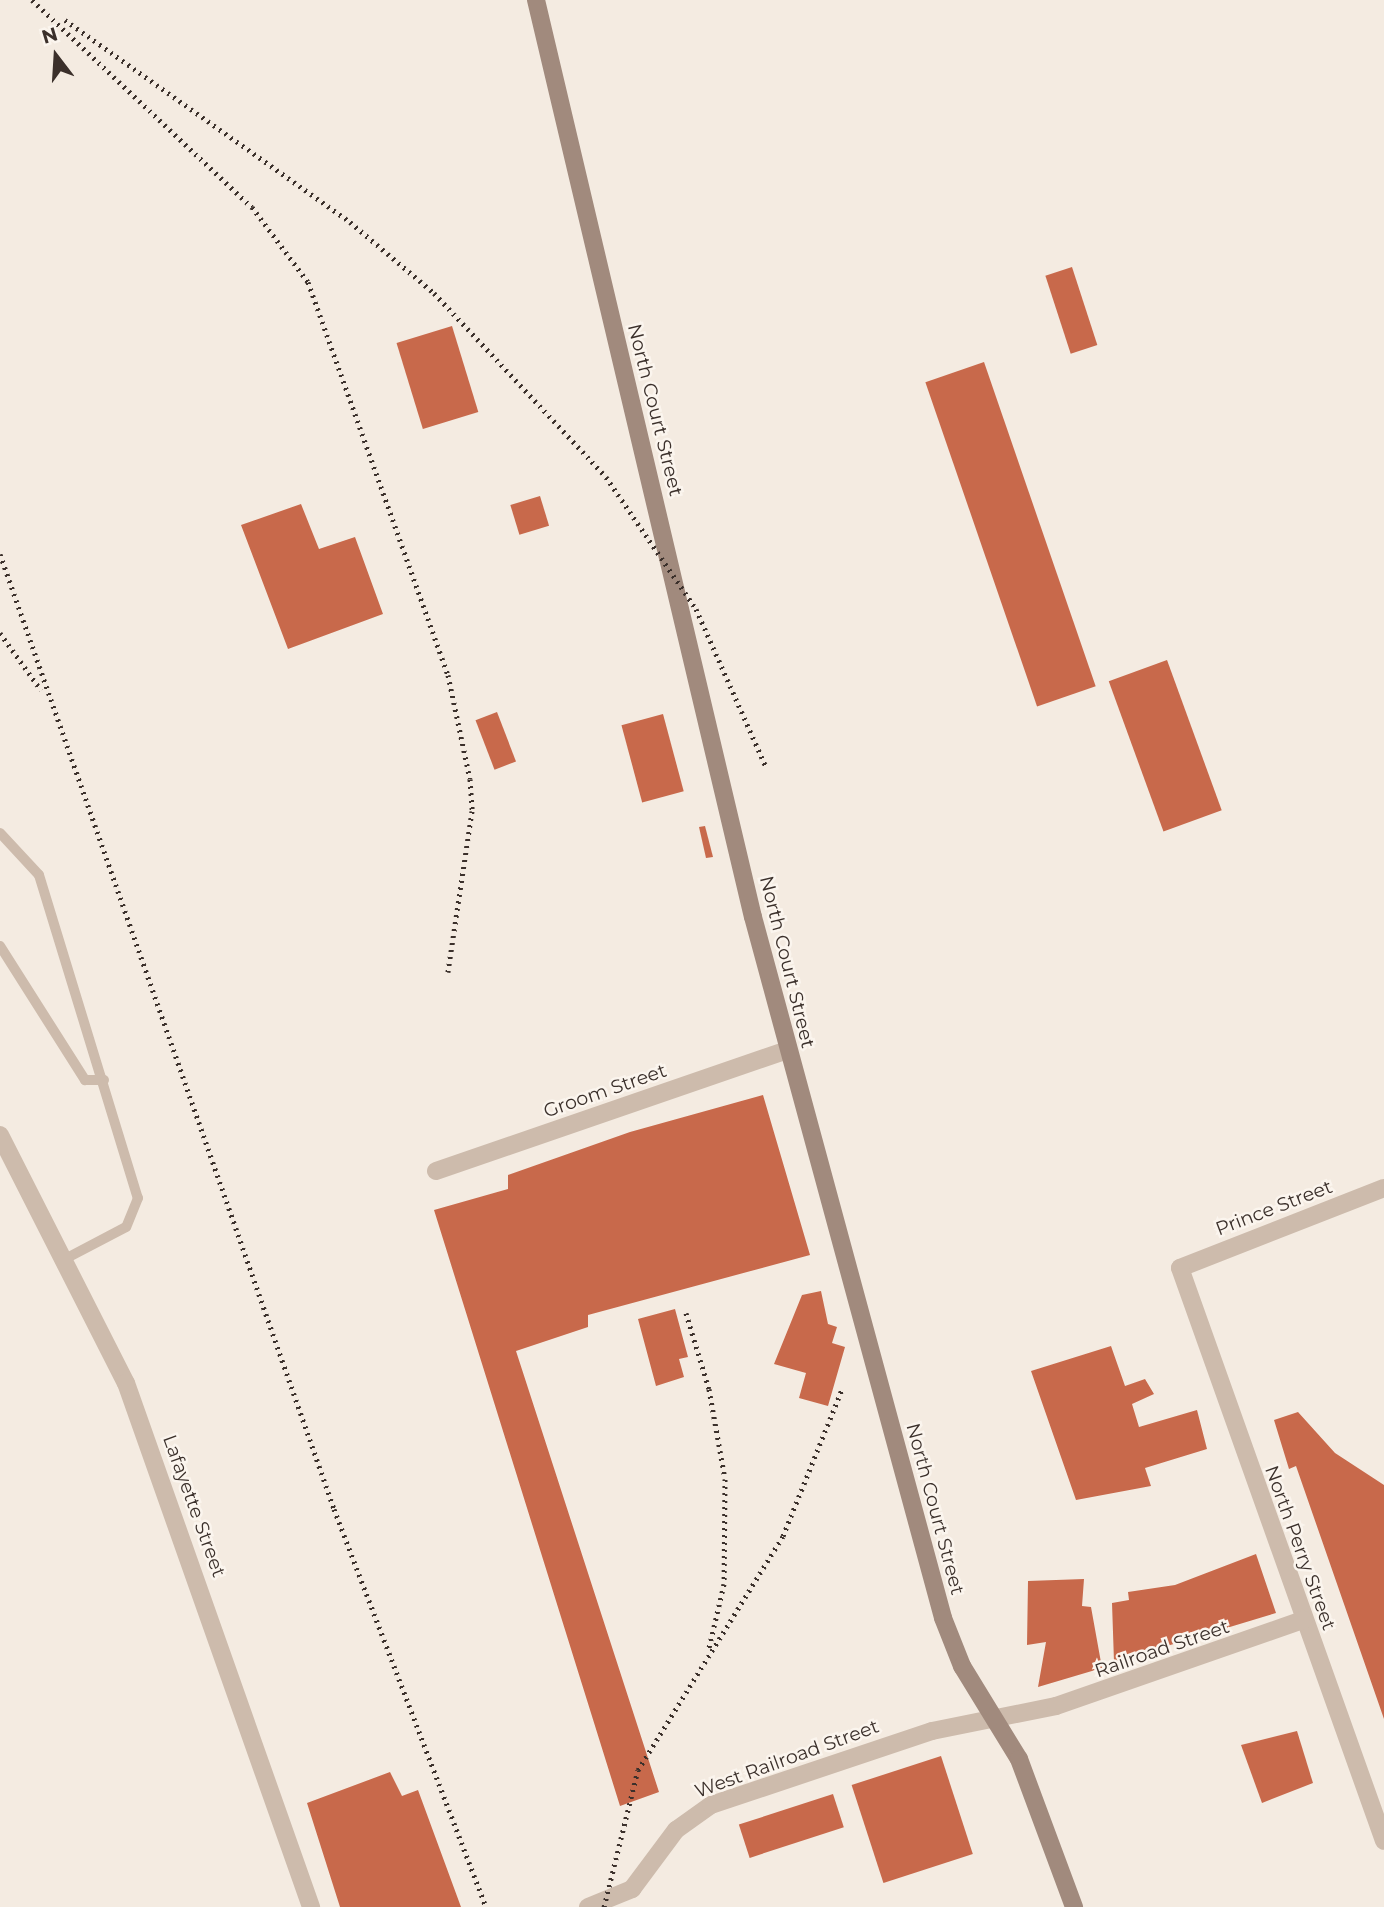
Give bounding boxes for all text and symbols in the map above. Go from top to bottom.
north arrow [21,21,91,91]
text: N [39,22,60,49]
street label: North Court Street [623,322,687,498]
street label: North Court Street [755,874,819,1050]
street label: Groom Street [541,1059,669,1123]
street label: Prince Street [1212,1175,1336,1241]
street label: North Court Street [901,1421,969,1597]
street label: Lafayette Street [158,1432,230,1580]
street label: North Perry Street [1260,1463,1340,1633]
street label: Railroad Street [1092,1615,1232,1683]
street label: West Railroad Street [692,1715,882,1803]

